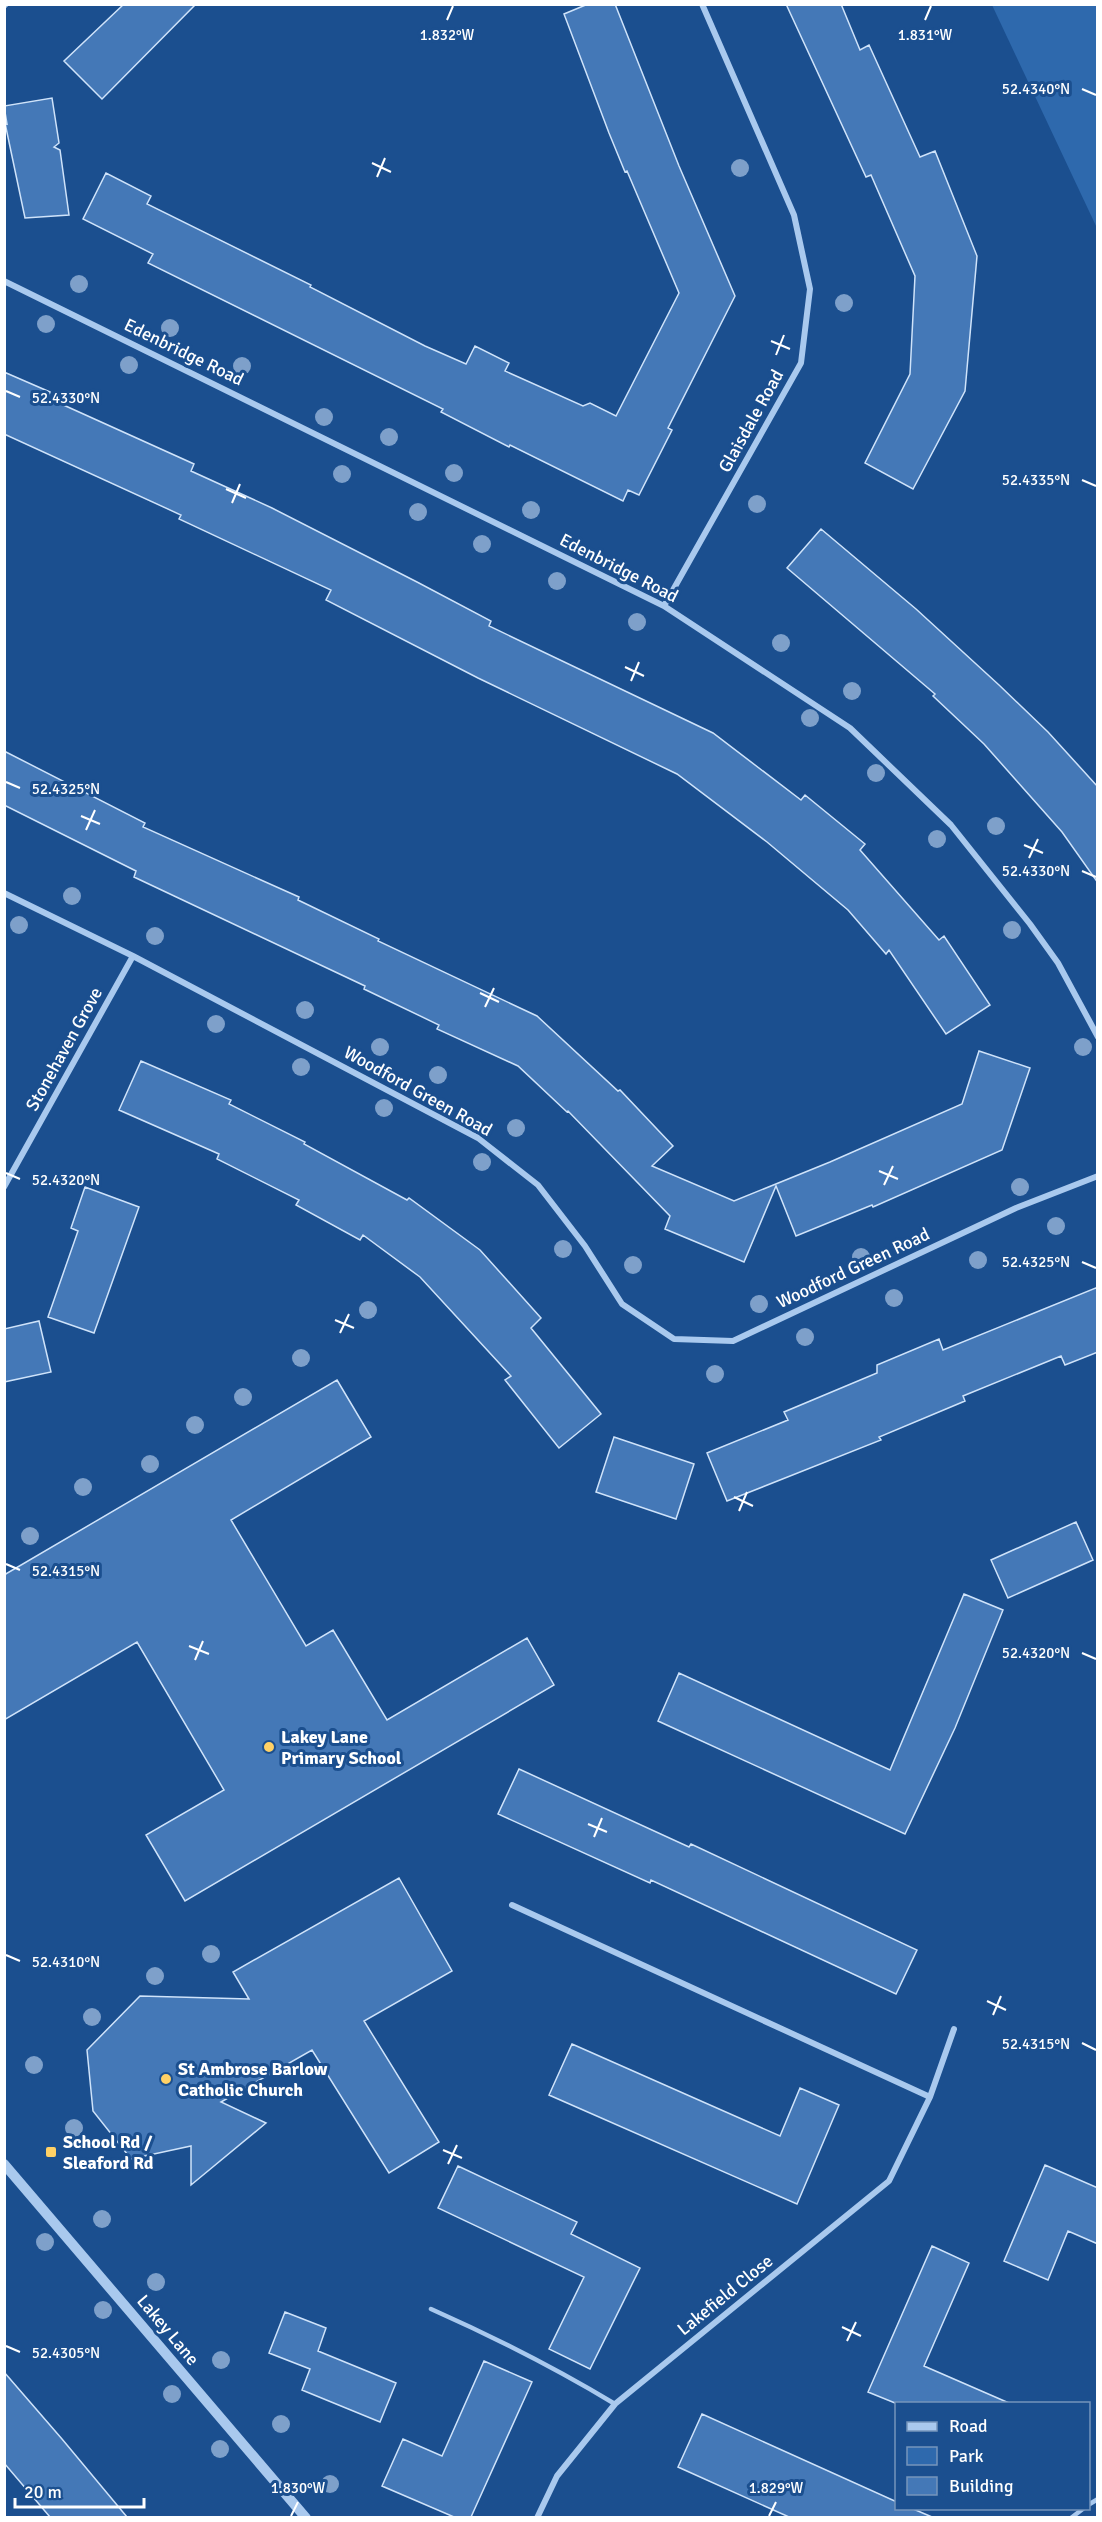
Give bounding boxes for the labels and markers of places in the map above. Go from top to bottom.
place label: Lakey Lane Primary School [281,1726,402,1769]
marker: Lakey Lane Primary School [262,1740,276,1754]
place label: St Ambrose Barlow Catholic Church [178,2058,328,2101]
marker: St Ambrose Barlow Catholic Church [159,2072,173,2086]
place label: School Rd / Sleaford Rd [63,2131,154,2174]
marker: School Rd / Sleaford Rd [44,2145,58,2159]

